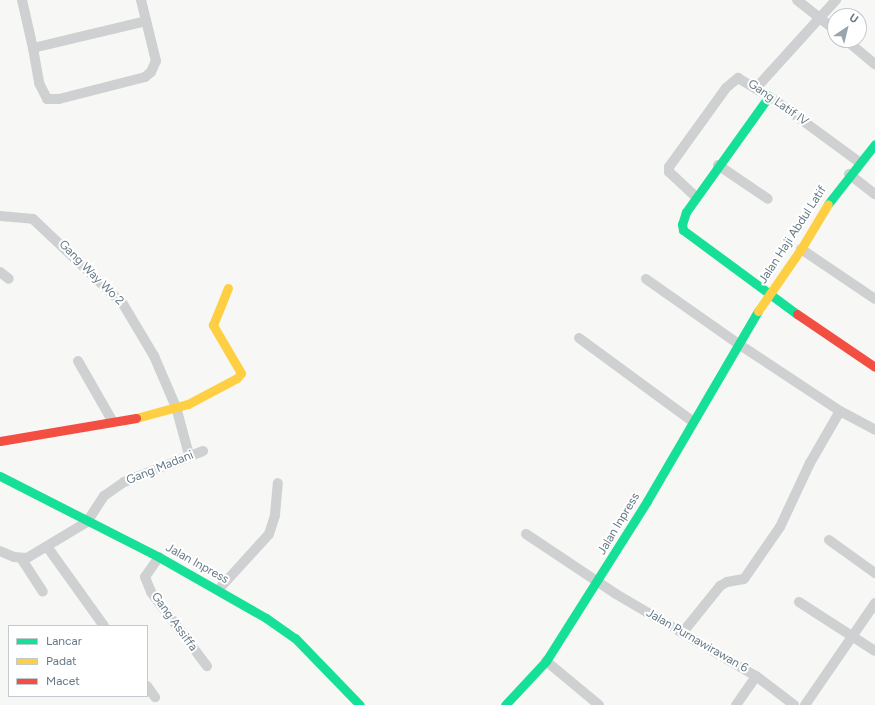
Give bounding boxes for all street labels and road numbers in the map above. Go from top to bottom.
street label: Gang Latif IV [745,77,811,129]
street label: Jalan Haji Abdul Latif [756,184,830,286]
street label: Gang Way Wo 2 [56,238,126,308]
street label: Gang Madani [124,448,196,488]
street label: Jalan Inpress [595,490,643,558]
street label: Jalan Inpress [163,541,231,587]
street label: Gang Assiffa [148,590,200,654]
street label: Jalan Purnawirawan 6 [644,606,750,676]

